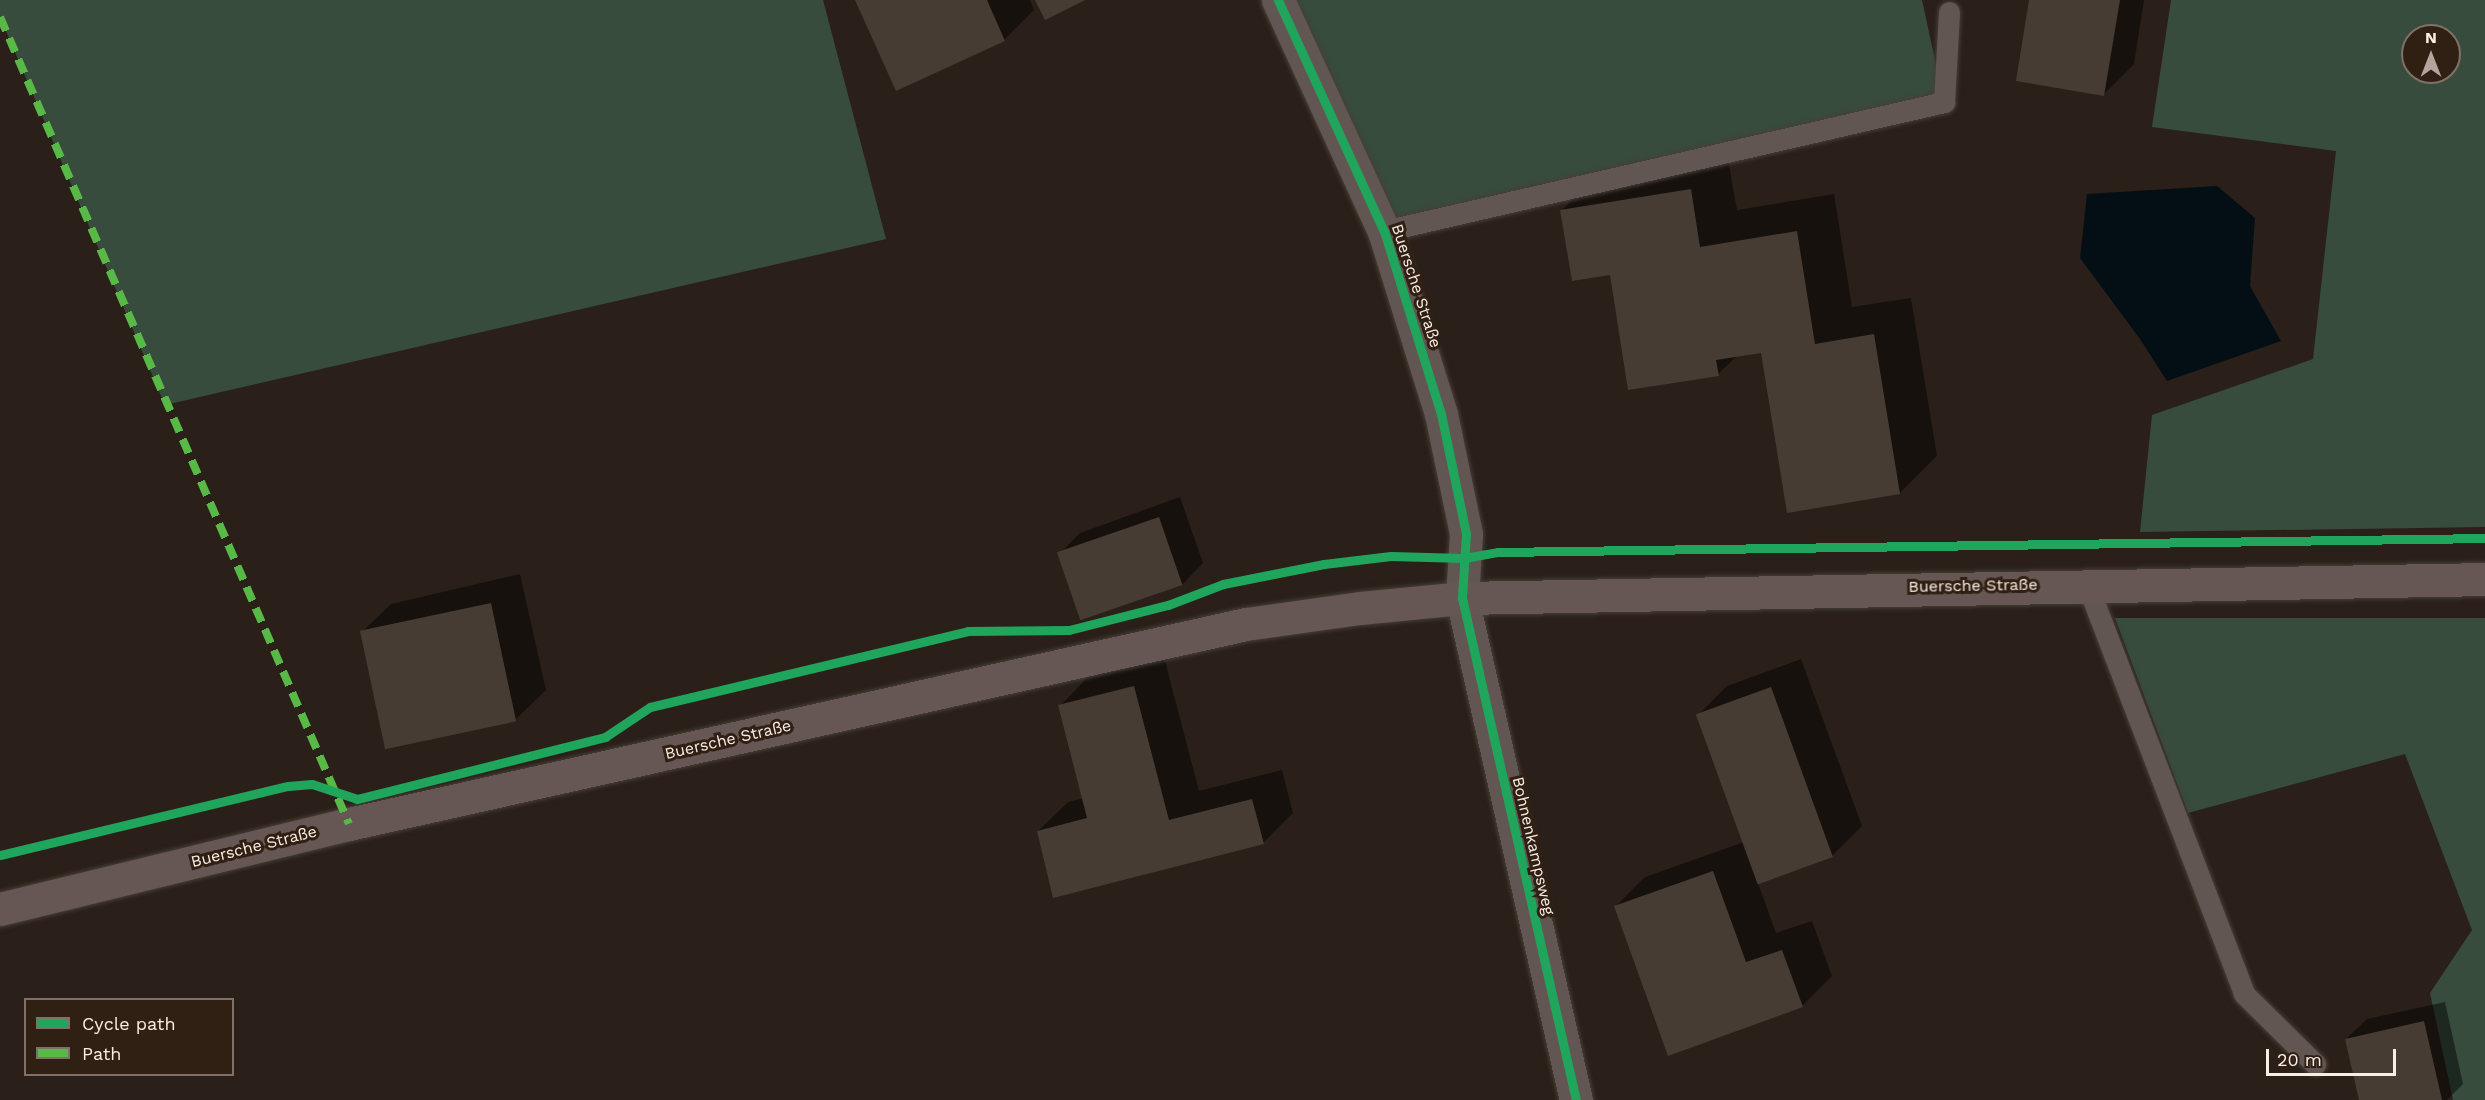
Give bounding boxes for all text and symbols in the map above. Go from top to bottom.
north arrow [2401,24,2461,84]
text: N [2425,28,2437,47]
street label: Buersche Straße [1387,222,1445,350]
street label: Buersche Straße [1908,575,2038,597]
street label: Buersche Straße [663,716,793,764]
street label: Bohnenkampsweg [1508,775,1558,917]
street label: Buersche Straße [189,822,319,872]
legend [24,998,234,1076]
text: Cycle path [82,1013,176,1034]
scale bar [2269,1037,2400,1075]
text: Path [82,1043,122,1064]
text: 20 m [2277,1049,2322,1070]

